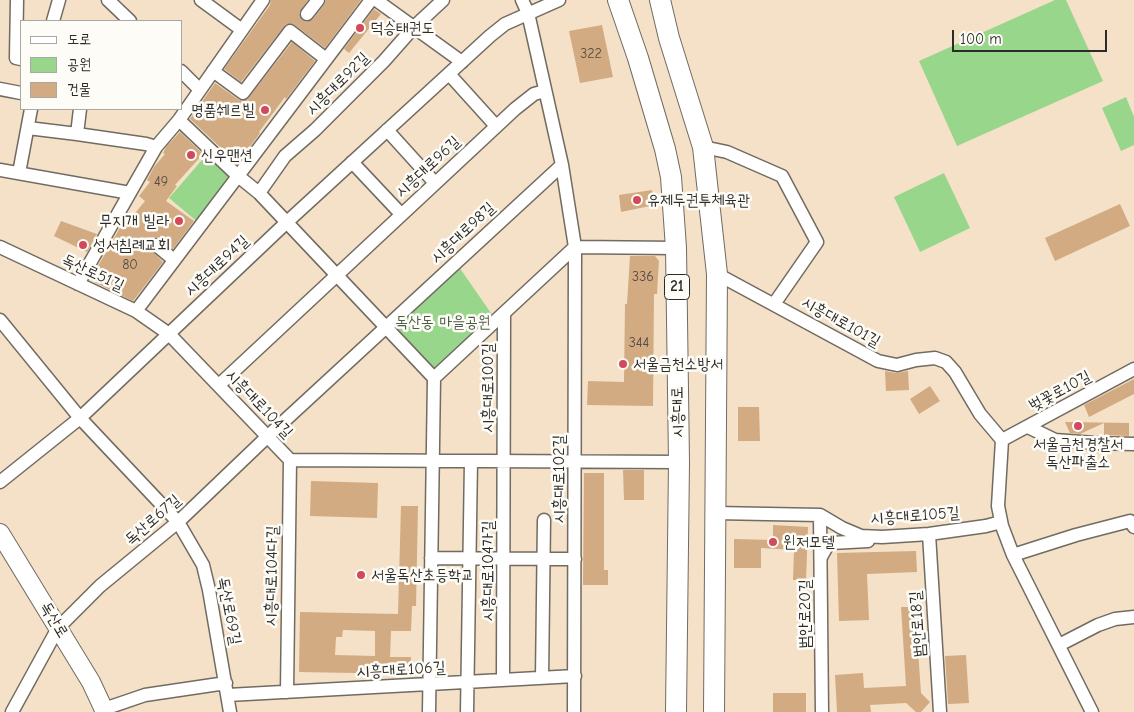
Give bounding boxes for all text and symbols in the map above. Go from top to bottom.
place label: 덕승태권도 [370,18,434,38]
legend [20,20,182,110]
scale bar [954,20,1109,52]
marker: 덕승태권도 [354,22,366,34]
text: 도로 [67,30,91,48]
text: 100 m [960,30,1002,48]
house number: 322 [580,46,602,62]
street label: 시흥대로92길 [302,48,374,120]
text: 공원 [67,55,91,73]
text: 건물 [67,80,91,98]
place label: 명품쉐르빌 [191,100,255,120]
marker: 명품쉐르빌 [259,104,271,116]
street label: 시흥대로96길 [392,132,464,202]
place label: 신우맨션 [201,145,252,165]
marker: 신우맨션 [185,149,197,161]
house number: 49 [154,174,168,190]
place label: 유제두권투체육관 [647,190,750,210]
marker: 유제두권투체육관 [631,194,643,206]
street label: 시흥대로98길 [427,198,499,268]
place label: 무지개 빌라 [99,211,169,231]
marker: 무지개 빌라 [173,215,185,227]
street label: 시흥대로94길 [181,231,253,301]
place label: 성서침례교회 [93,235,170,255]
marker: 성서침례교회 [77,239,89,251]
street label: 독산로51길 [59,250,127,296]
house number: 80 [122,257,138,273]
house number: 336 [632,269,654,285]
road number: 21 [664,274,690,300]
street label: 시흥대로101길 [798,293,884,351]
park label: 독산동 마을공원 [395,312,491,332]
house number: 344 [629,335,649,351]
street label: 시흥대로100길 [478,343,498,433]
place label: 서울금천소방서 [633,354,723,374]
marker: 서울금천소방서 [617,358,629,370]
street label: 시흥대로104길 [221,366,297,442]
street label: 벚꽃로10길 [1026,367,1094,415]
street label: 시흥대로 [668,386,688,438]
marker: 서울금천경찰서 독산파출소 [1072,420,1084,432]
place label: 서울금천경찰서 독산파출소 [1033,434,1123,472]
street label: 시흥대로102길 [549,435,569,523]
street label: 독산로67길 [121,491,185,549]
street label: 시흥대로105길 [870,503,960,529]
street label: 시흥대로104가길 [478,520,498,622]
street label: 시흥대로104다길 [262,525,282,627]
place label: 윈저모텔 [783,532,834,552]
marker: 윈저모텔 [767,536,779,548]
place label: 서울독산초등학교 [371,565,474,585]
marker: 서울독산초등학교 [355,569,367,581]
street label: 독산로69길 [213,575,245,647]
street label: 범안로20길 [795,579,815,649]
street label: 범안로18길 [906,590,930,658]
street label: 독산로 [36,599,72,641]
street label: 시흥대로106길 [356,658,446,682]

